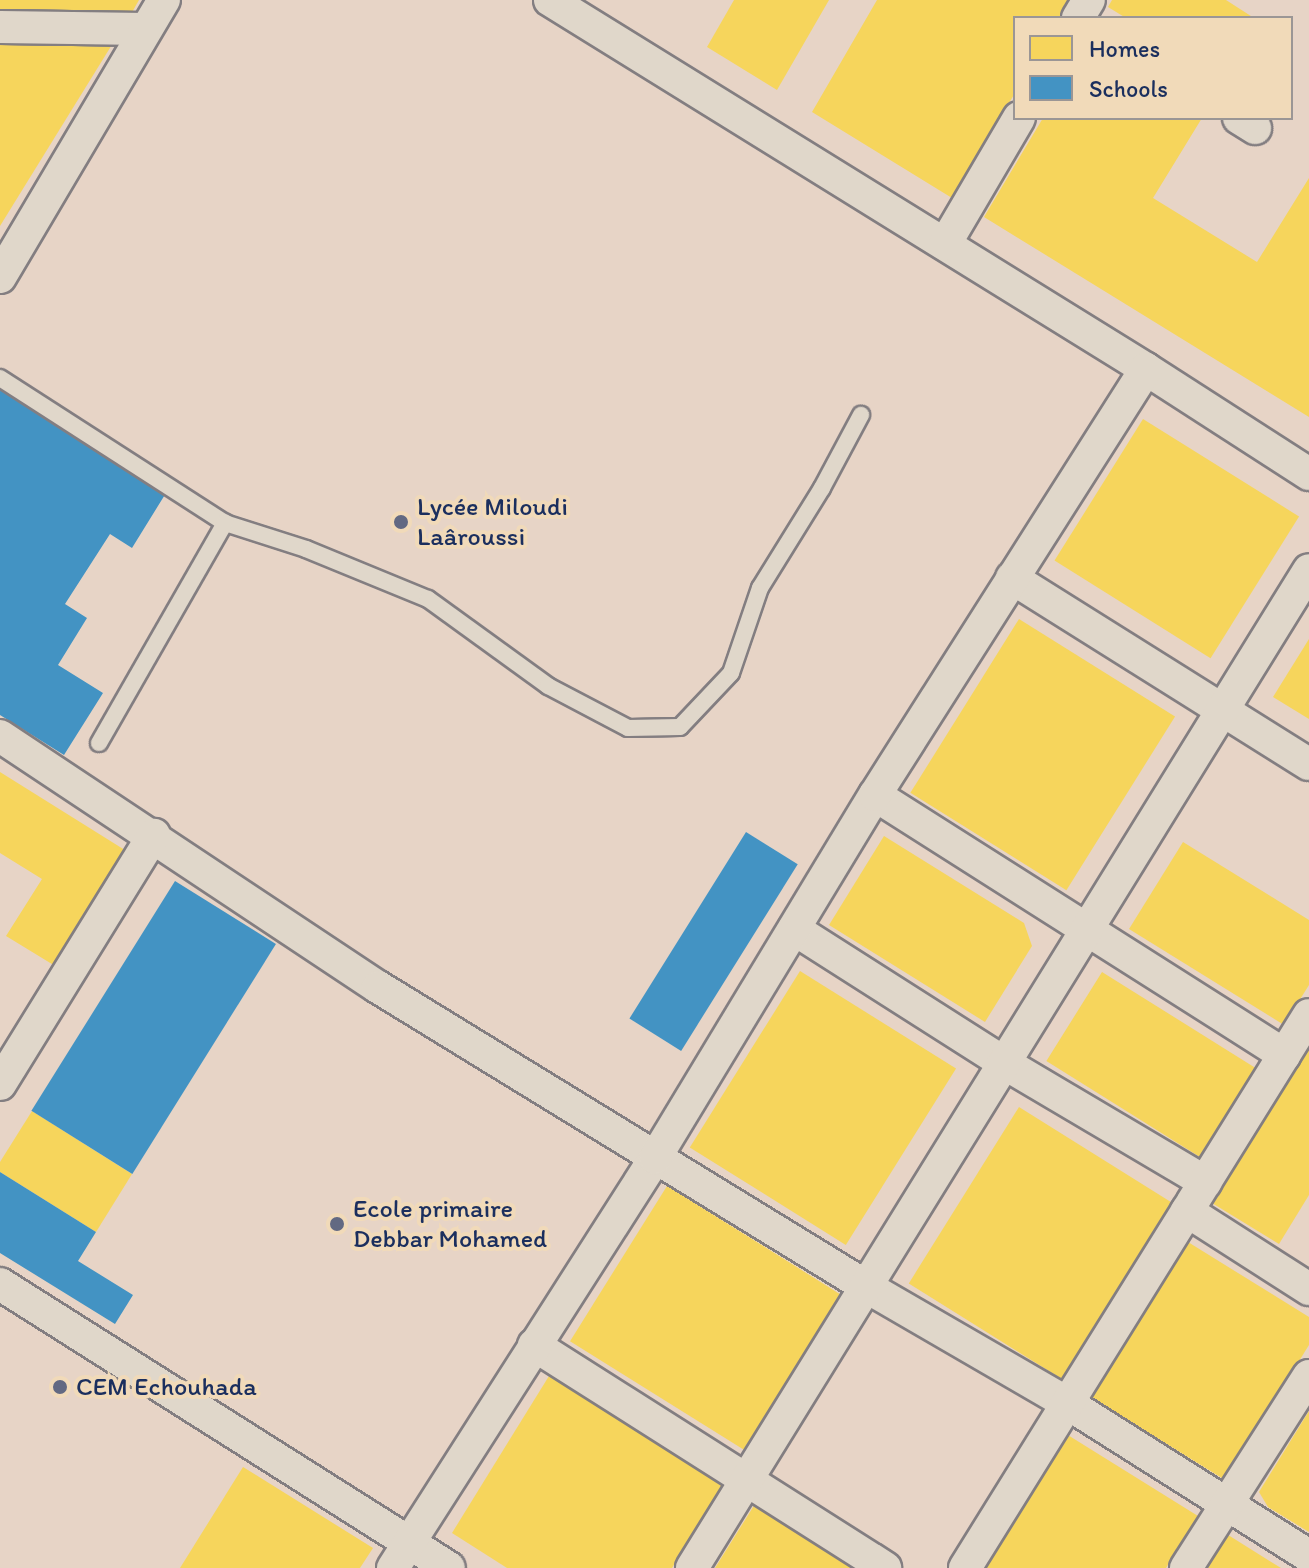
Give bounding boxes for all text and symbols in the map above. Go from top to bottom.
legend [1013,16,1293,120]
text: Homes [1089,34,1160,63]
text: Schools [1089,74,1168,103]
place label: Lycée Miloudi Laâroussi [417,491,567,552]
marker: Lycée Miloudi Laâroussi [392,513,410,531]
place label: Ecole primaire Debbar Mohamed [353,1193,547,1254]
marker: Ecole primaire Debbar Mohamed [328,1215,346,1233]
place label: CEM Echouhada [76,1371,256,1403]
marker: CEM Echouhada [51,1378,69,1396]

